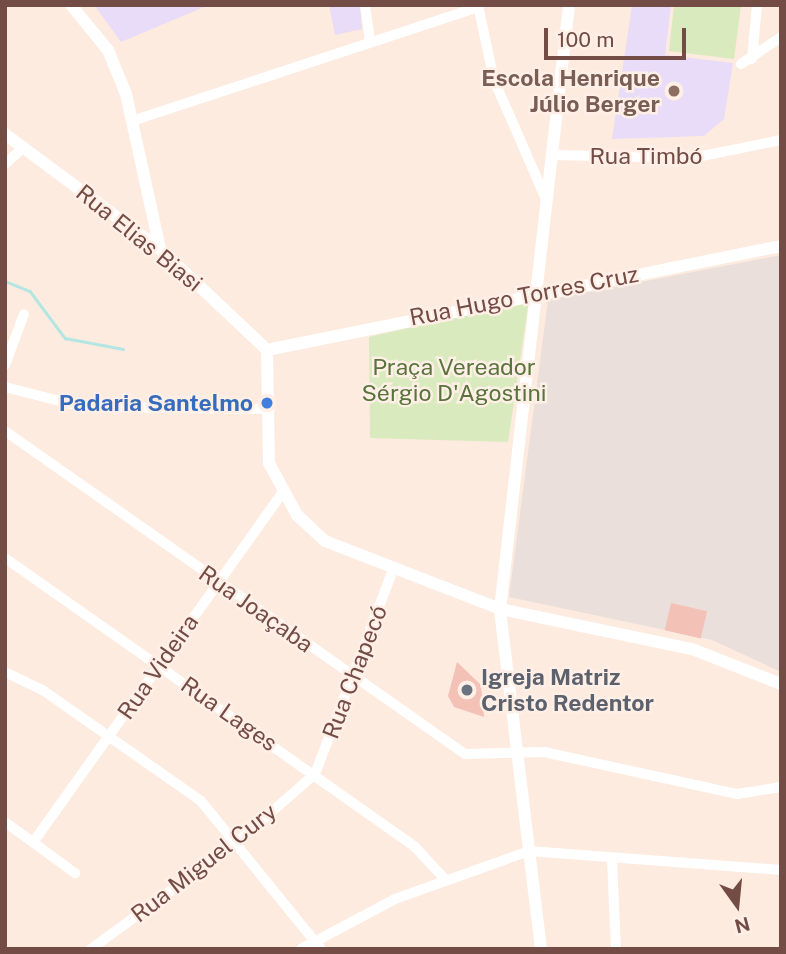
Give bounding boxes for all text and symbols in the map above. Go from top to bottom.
scale bar [548,14,690,58]
text: 100 m [557,27,614,52]
place label: Escola Henrique Júlio Berger [481,64,660,118]
marker: Escola Henrique Júlio Berger [666,83,682,99]
street label: Rua Timbó [589,142,703,170]
street label: Rua Elias Biasi [70,179,208,297]
street label: Rua Hugo Torres Cruz [407,260,641,332]
park label: Praça Vereador Sérgio D'Agostini [361,353,547,407]
place label: Padaria Santelmo [59,389,253,417]
marker: Padaria Santelmo [259,395,275,411]
street label: Rua Joaçaba [194,560,318,658]
street label: Rua Chapecó [317,601,393,743]
street label: Rua Videira [112,609,204,725]
place label: Igreja Matriz Cristo Redentor [481,663,654,717]
street label: Rua Lages [176,671,282,757]
marker: Igreja Matriz Cristo Redentor [459,682,475,698]
street label: Rua Miguel Cury [126,798,282,928]
north arrow [702,870,772,940]
text: N [732,913,752,938]

